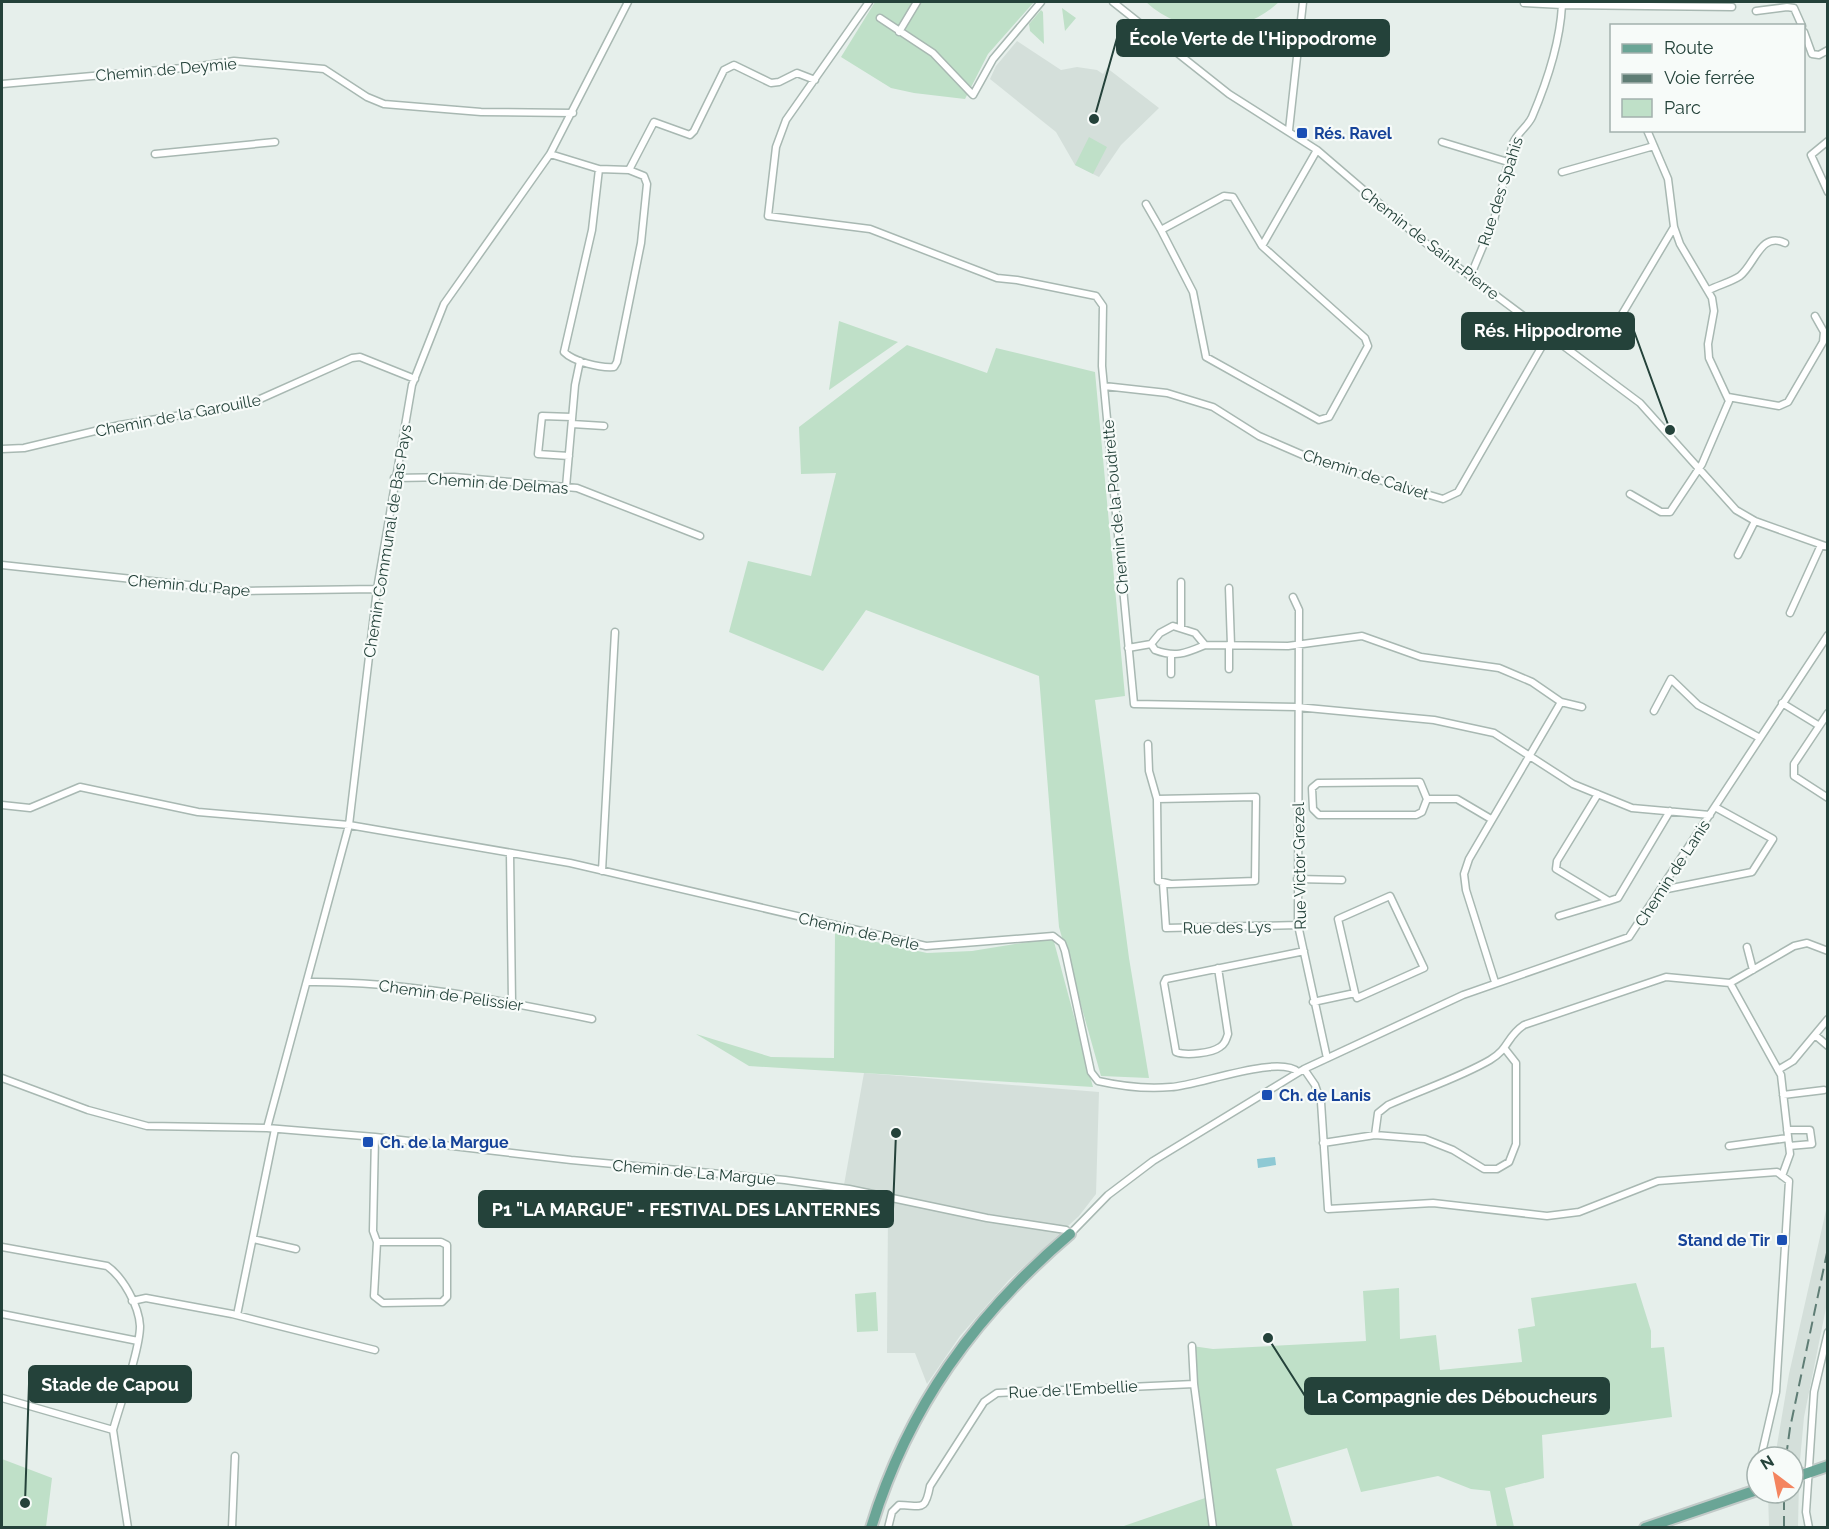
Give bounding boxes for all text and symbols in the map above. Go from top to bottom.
callout: École Verte de l'Hippodrome [1117,20,1389,56]
legend [1610,24,1805,132]
text: École Verte de l'Hippodrome [1129,28,1377,49]
text: Route [1664,37,1714,58]
street label: Chemin de Deymie [95,54,237,85]
text: Voie ferrée [1664,67,1755,88]
text: Parc [1664,97,1701,118]
place label: Rés. Ravel [1314,124,1393,143]
marker: Rés. Ravel [1295,126,1309,140]
street label: Rue des Spahis [1474,134,1527,248]
street label: Chemin de Saint-Pierre [1356,183,1503,304]
callout: Rés. Hippodrome [1462,313,1634,349]
text: Rés. Hippodrome [1474,320,1622,341]
street label: Chemin de la Garouille [94,390,262,441]
street label: Chemin de la Poudrette [1098,419,1133,595]
street label: Chemin Communal de Bas Pays [360,423,415,659]
street label: Chemin de Calvet [1300,445,1432,504]
street label: Chemin de Delmas [427,469,569,498]
street label: Chemin du Pape [127,571,251,600]
street label: Rue Victor Grezel [1289,801,1310,930]
street label: Chemin de Lanis [1631,816,1714,930]
street label: Chemin de Perle [797,908,921,955]
street label: Rue des Lys [1183,917,1272,938]
street label: Chemin de Pelissier [377,976,525,1015]
place label: Ch. de Lanis [1279,1086,1371,1105]
marker: Ch. de Lanis [1260,1088,1274,1102]
place label: Ch. de la Margue [380,1133,509,1152]
marker: Ch. de la Margue [361,1135,375,1149]
street label: Chemin de La Margue [612,1156,776,1189]
callout: P1 "LA MARGUE" - FESTIVAL DES LANTERNES [479,1191,893,1227]
text: P1 "LA MARGUE" - FESTIVAL DES LANTERNES [492,1199,880,1220]
place label: Stand de Tir [1678,1231,1770,1250]
marker: Stand de Tir [1775,1233,1789,1247]
callout: Stade de Capou [29,1366,191,1402]
text: Stade de Capou [41,1374,179,1395]
street label: Rue de l'Embellie [1008,1377,1138,1402]
callout: La Compagnie des Déboucheurs [1305,1378,1609,1414]
text: La Compagnie des Déboucheurs [1317,1386,1597,1407]
north arrow [1745,1445,1805,1505]
text: N [1757,1451,1778,1474]

